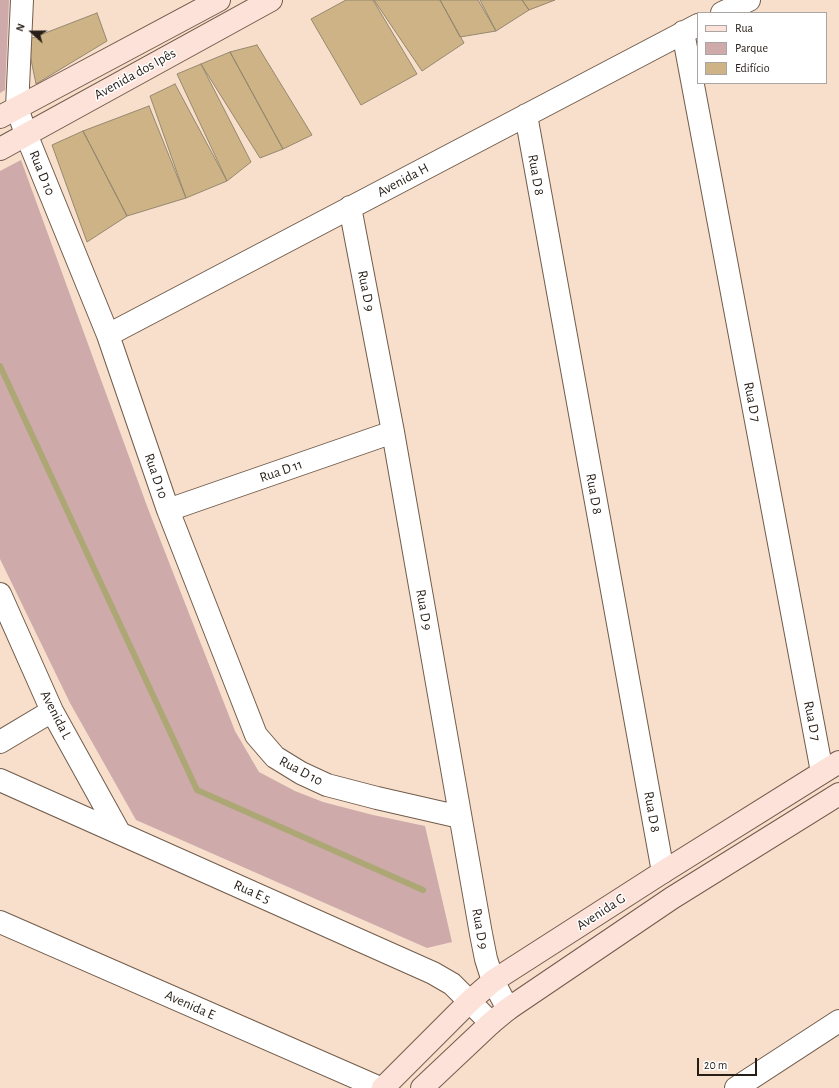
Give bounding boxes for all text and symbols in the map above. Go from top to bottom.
north arrow [12,12,52,52]
legend [697,12,827,84]
text: N [14,22,27,33]
text: Rua [735,22,753,34]
text: Parque [735,42,768,54]
street label: Avenida dos Ipês [91,45,179,103]
text: Edifício [735,62,770,74]
street label: Rua D 10 [25,148,59,198]
street label: Rua D 8 [524,153,548,197]
street label: Avenida H [374,159,432,201]
street label: Rua D 9 [354,269,378,313]
street label: Rua D 7 [740,380,764,424]
street label: Rua D 10 [140,451,172,501]
street label: Rua D 11 [257,456,305,486]
street label: Rua D 8 [582,472,606,516]
street label: Rua D 9 [412,588,436,632]
street label: Avenida L [37,688,75,742]
street label: Rua D 7 [800,699,824,743]
street label: Rua D 10 [276,753,326,789]
street label: Rua D 8 [640,790,664,834]
street label: Rua E 5 [231,877,273,907]
street label: Avenida G [573,890,629,934]
street label: Rua D 9 [468,907,492,951]
street label: Avenida E [162,986,218,1024]
scale bar [699,1050,759,1076]
text: 20 m [704,1059,727,1071]

